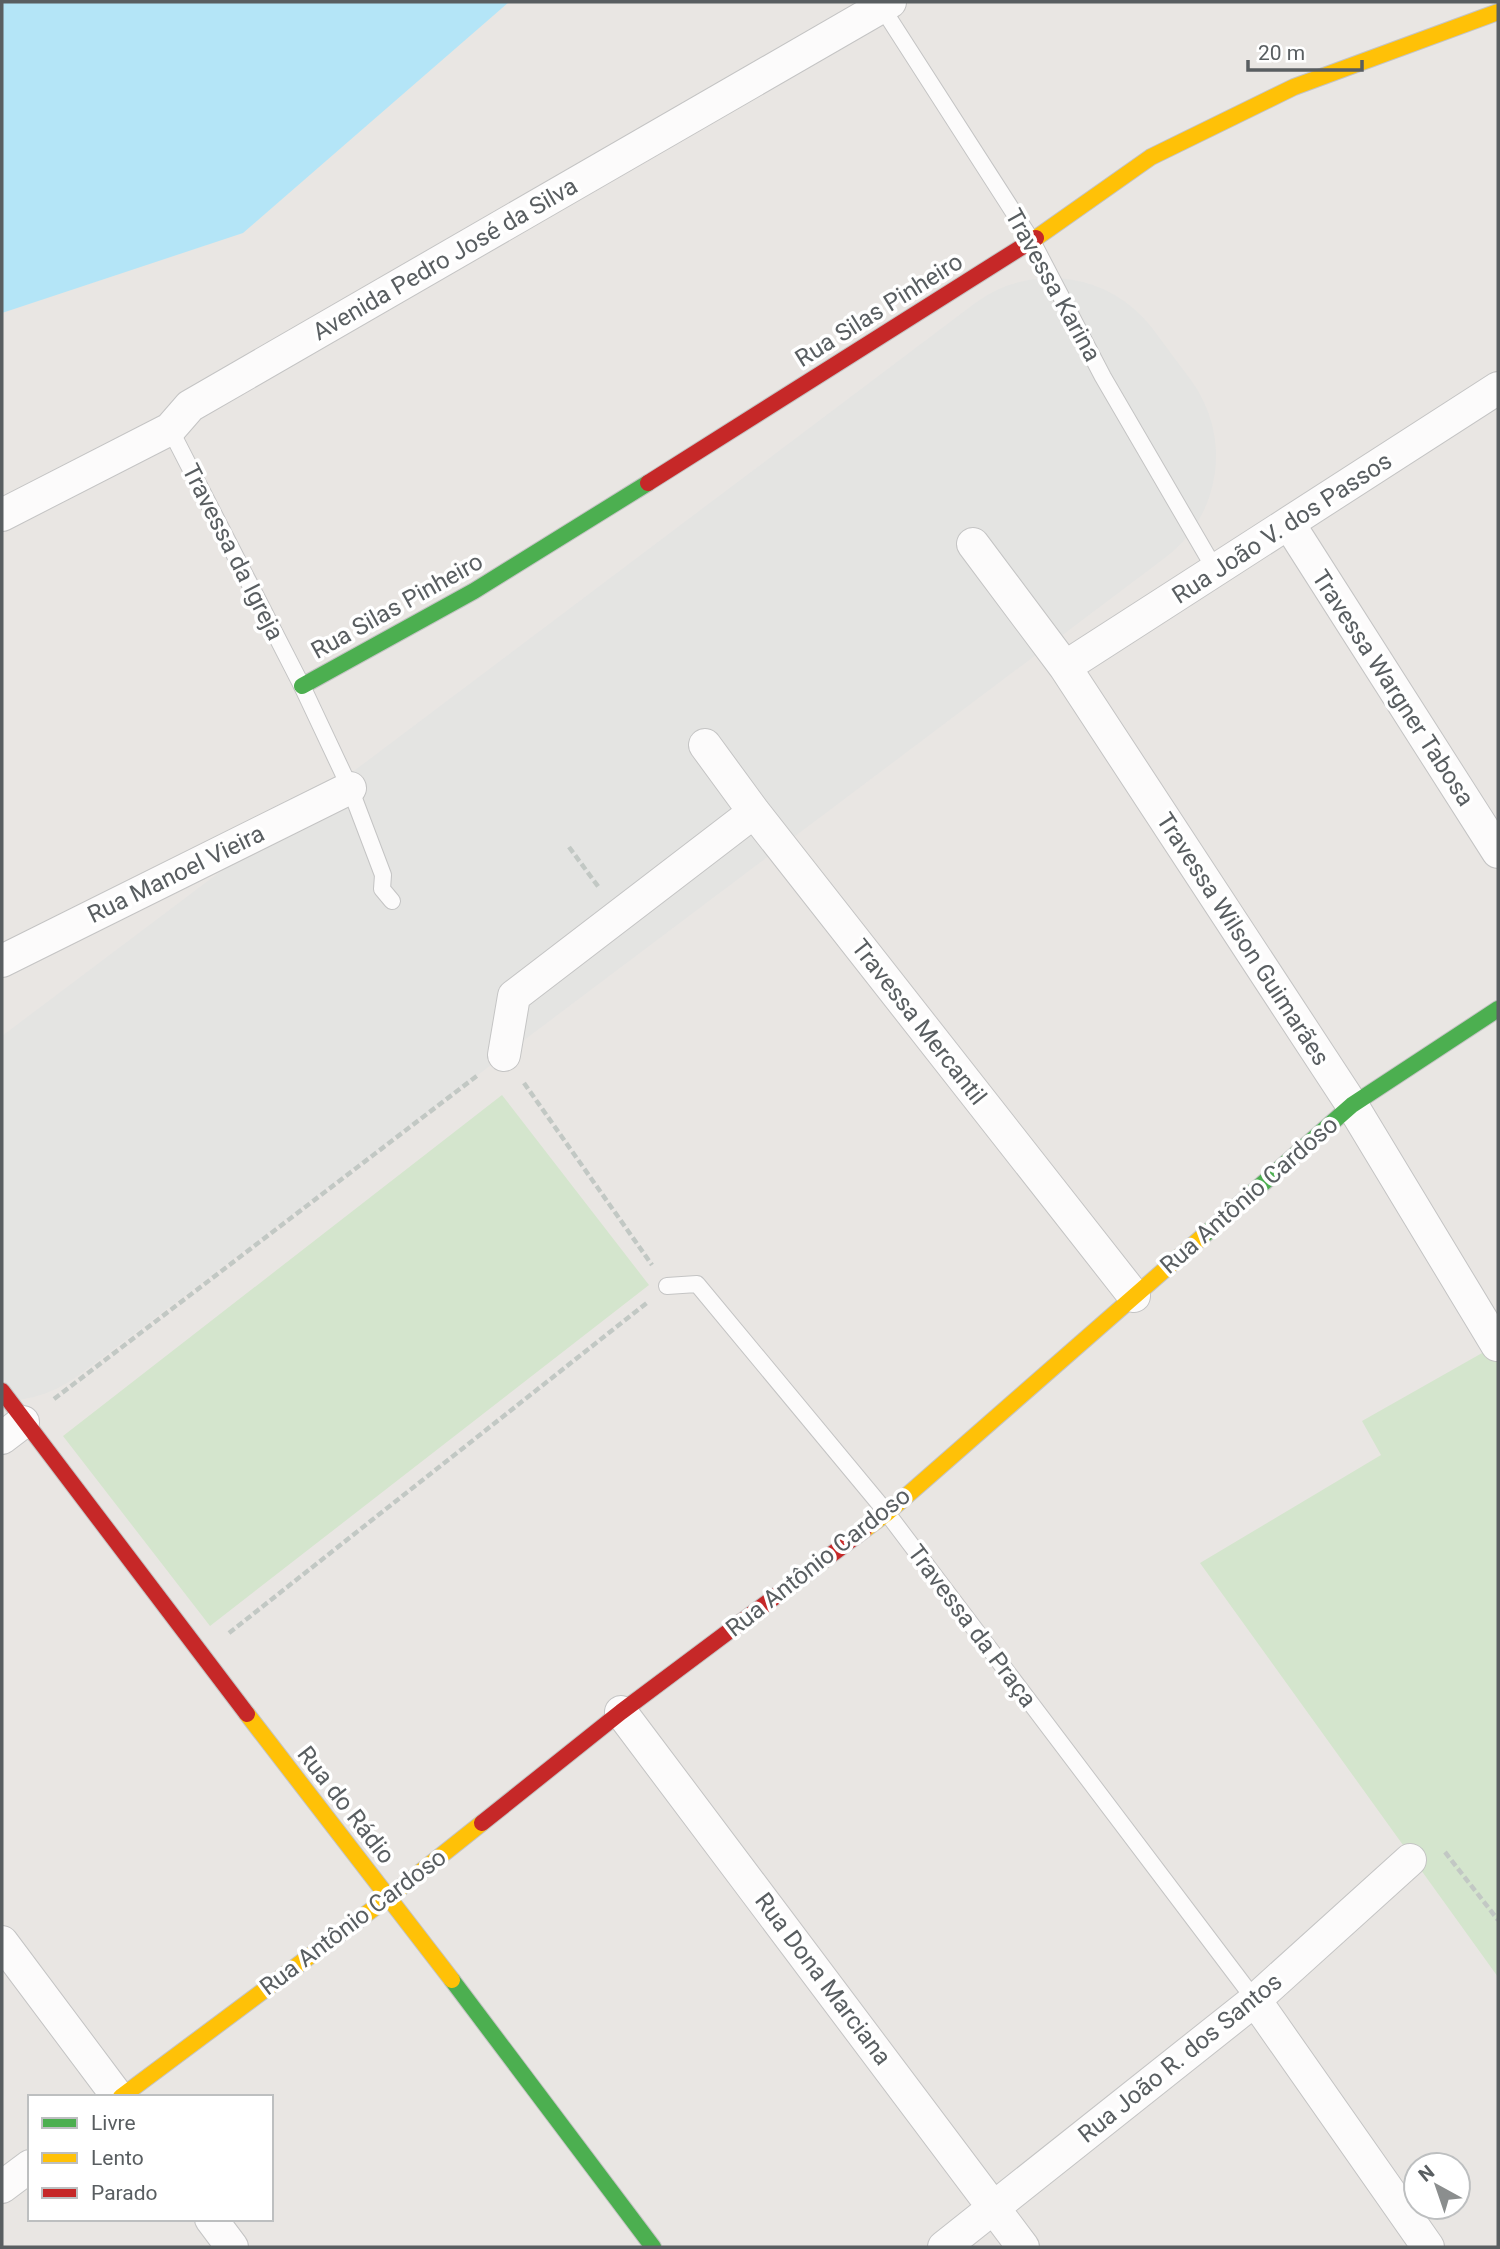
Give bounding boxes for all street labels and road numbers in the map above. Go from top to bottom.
street label: Avenida Pedro José da Silva [308,172,582,346]
street label: Travessa Karina [999,204,1107,366]
street label: Rua Silas Pinheiro [790,247,968,373]
street label: Rua João V. dos Passos [1167,447,1397,609]
street label: Travessa da Igreja [176,459,290,645]
street label: Rua Silas Pinheiro [306,547,488,665]
street label: Travessa Wargner Tabosa [1306,565,1480,811]
street label: Travessa Wilson Guimarães [1151,807,1335,1071]
street label: Rua Manoel Vieira [83,819,269,929]
street label: Travessa Mercantil [846,934,992,1110]
street label: Rua Antônio Cardoso [1155,1110,1343,1280]
street label: Rua Antônio Cardoso [720,1481,916,1643]
street label: Travessa da Praça [902,1539,1042,1713]
street label: Rua do Rádio [292,1741,400,1869]
street label: Rua Antônio Cardoso [254,1843,452,2001]
street label: Rua Dona Marciana [749,1887,897,2071]
street label: Rua João R. dos Santos [1073,1967,1287,2149]

